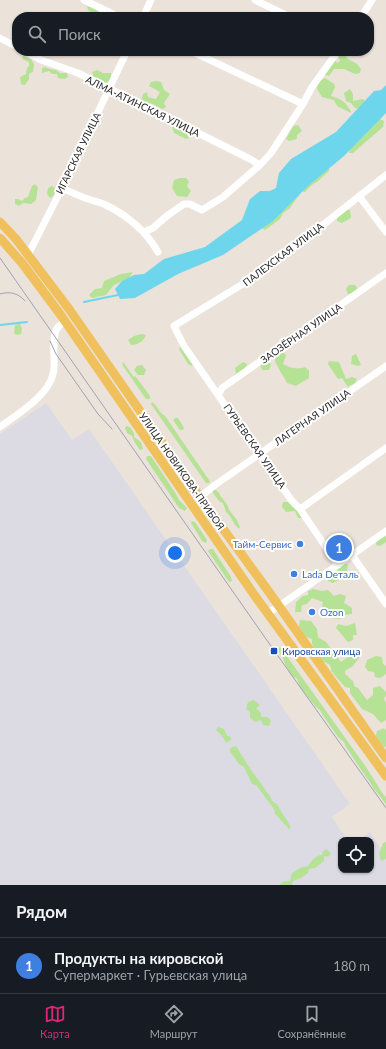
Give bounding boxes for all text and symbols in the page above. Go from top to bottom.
search box [12,12,374,56]
icon: search [26,23,48,45]
text: Поиск [58,25,101,43]
street label: АЛМА-АТИНСКАЯ УЛИЦА [84,73,202,139]
street label: ИГАРСКАЯ УЛИЦА [53,110,103,196]
street label: ПАЛЕХСКАЯ УЛИЦА [240,220,326,288]
street label: ЗАОЗЁРНАЯ УЛИЦА [258,300,344,366]
street label: ЛАГЕРНАЯ УЛИЦА [271,386,352,448]
street label: ГУРЬЕВСКАЯ УЛИЦА [221,401,289,491]
street label: УЛИЦА НОВИКОВА-ПРИБОЯ [137,410,227,532]
pin: 1 [326,533,352,563]
place label: Тайм-Сервис [233,538,292,550]
marker: Тайм-Сервис [295,539,305,549]
your location [165,543,185,563]
place label: Lada Dеталь [302,568,359,580]
marker: Lada Dеталь [289,569,299,579]
place label: Ozon [320,606,344,618]
marker: Ozon [307,607,317,617]
place label: Кировская улица [282,645,360,657]
marker: Кировская улица [269,646,279,656]
map controls [338,837,374,873]
button: locate [338,837,374,873]
text: Рядом [16,901,67,922]
text: Продукты на кировской [54,949,223,967]
text: 1 [25,958,33,974]
text: 180 m [333,958,370,974]
text: Супермаркет · Гурьевская улица [54,967,247,983]
tab: Карта [40,1003,70,1040]
tab: Маршрут [150,1003,198,1040]
tab: Сохранённые [278,1003,346,1040]

